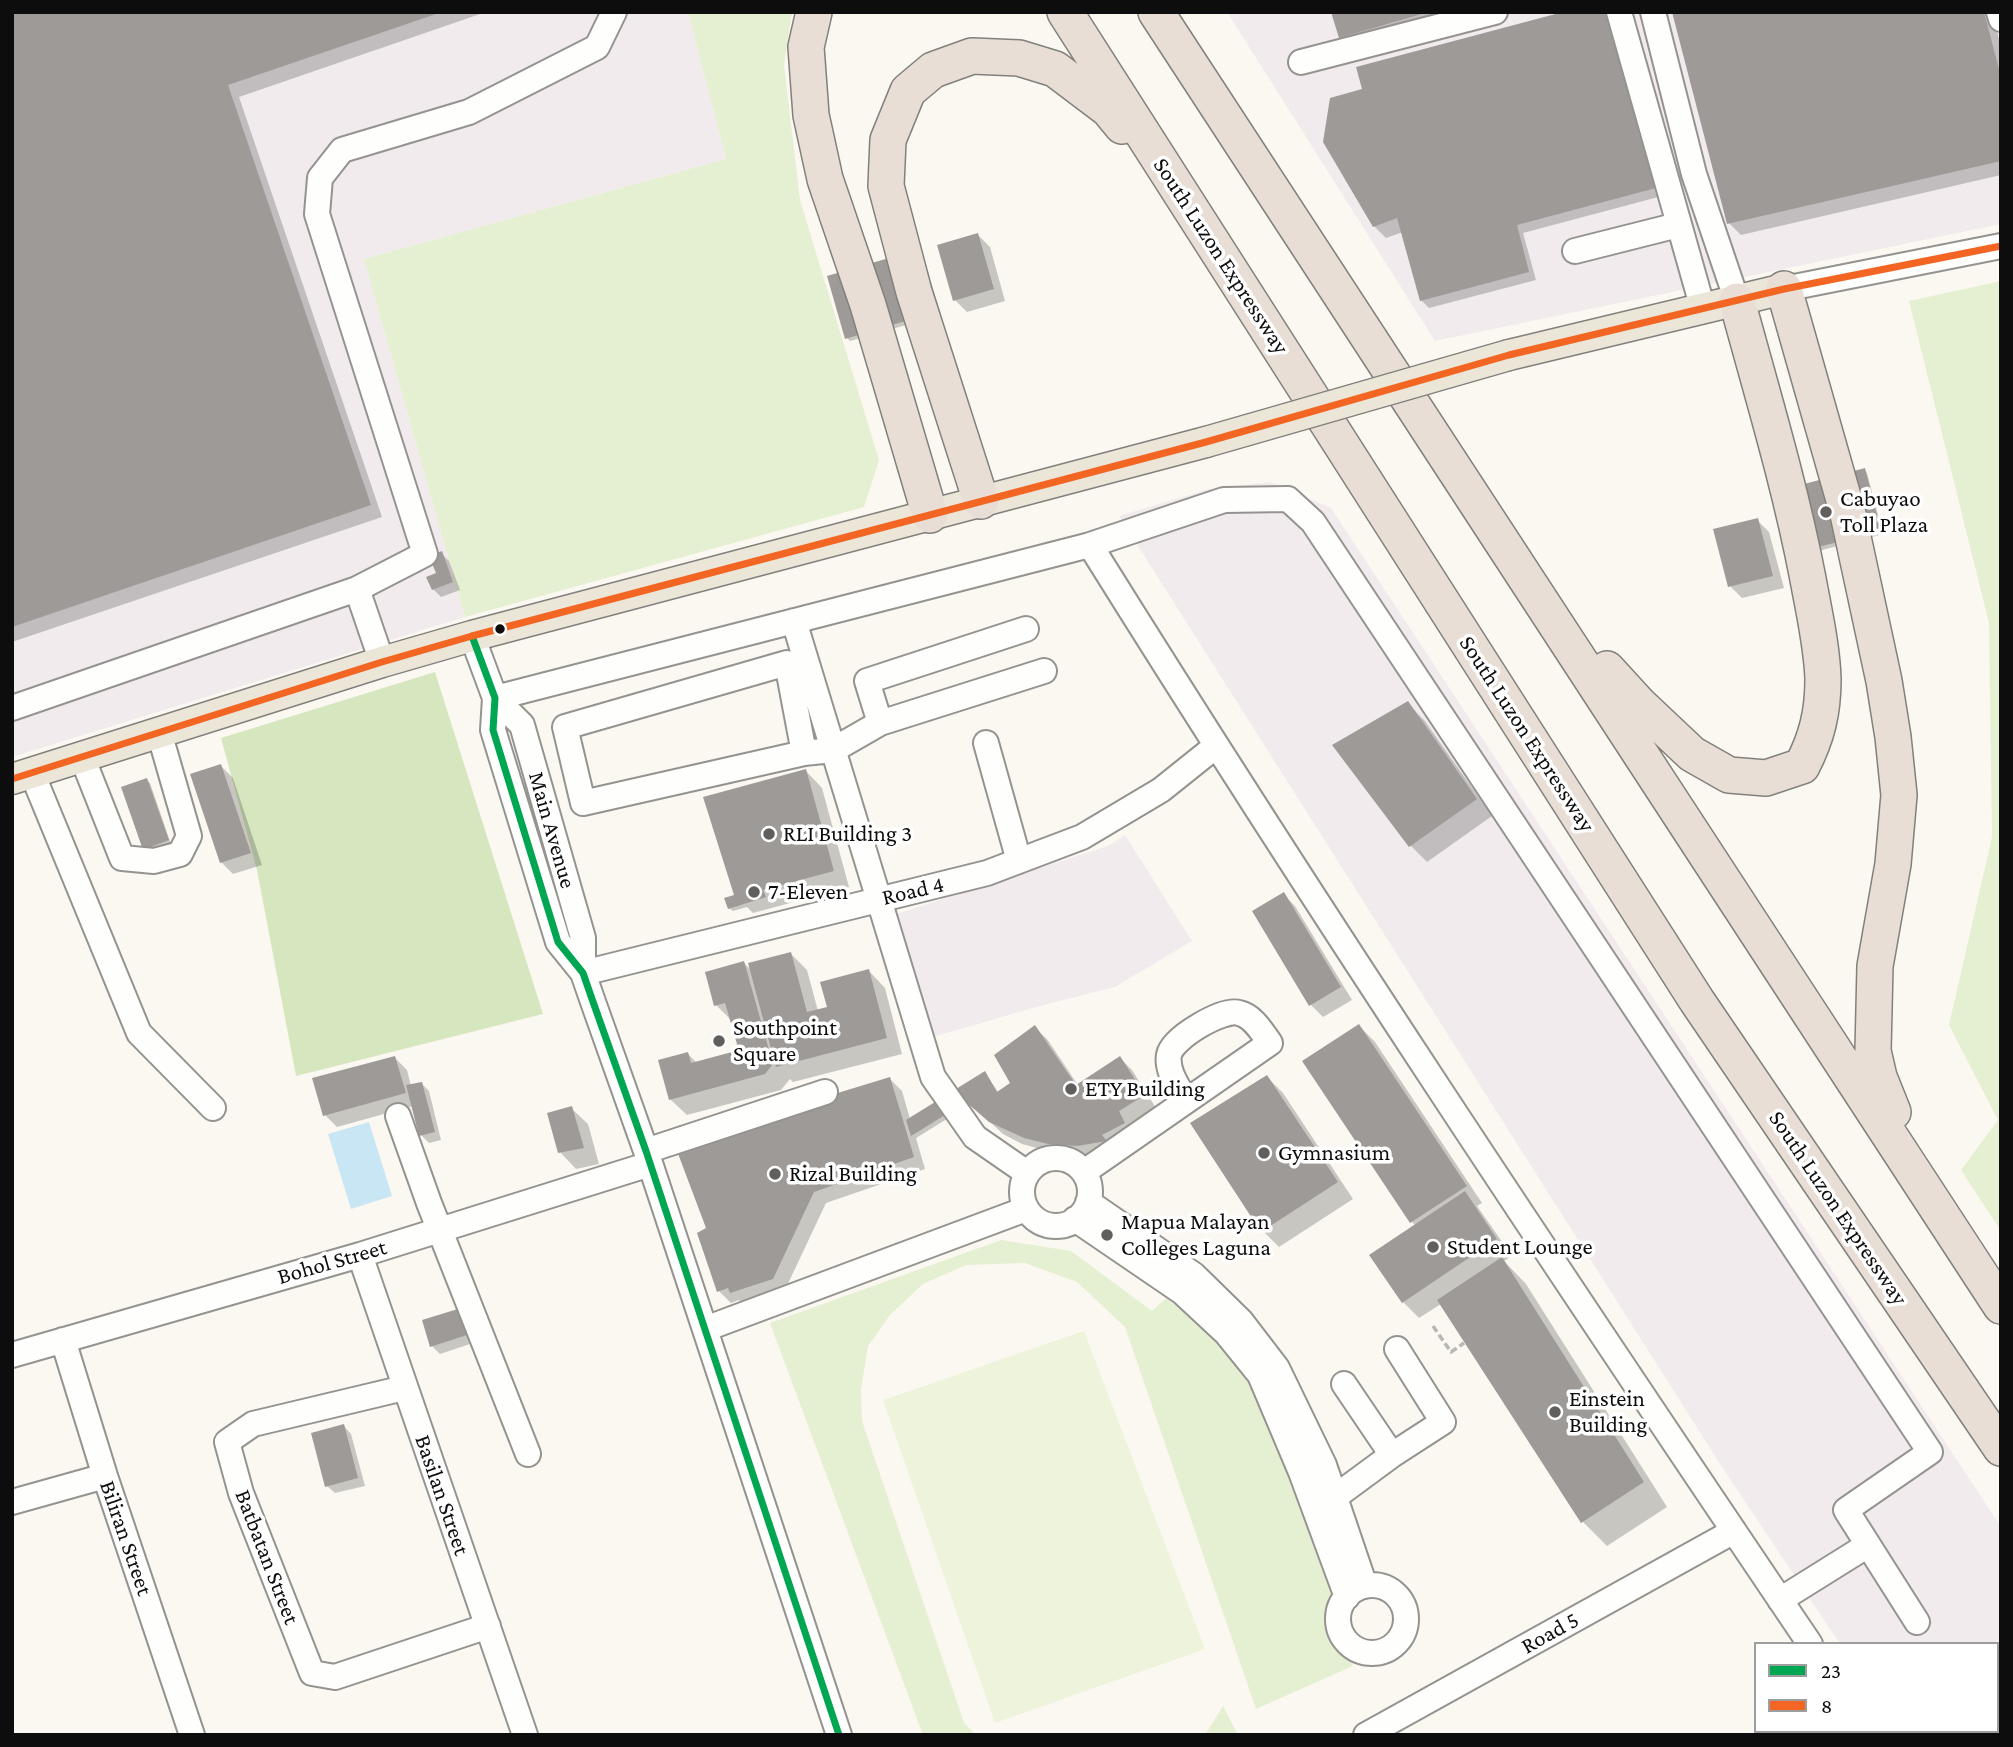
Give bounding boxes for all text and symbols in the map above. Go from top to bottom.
street label: South Luzon Expressway [1147,153,1295,359]
place label: Cabuyao Toll Plaza [1840,485,1928,539]
marker: Cabuyao Toll Plaza [1818,504,1834,520]
unlabelled marker [493,622,507,636]
street label: South Luzon Expressway [1453,631,1601,837]
street label: Main Avenue [522,768,582,892]
place label: RLI Building 3 [783,820,912,848]
marker: RLI Building 3 [761,826,777,842]
street label: Road 4 [879,871,947,911]
place label: 7-Eleven [768,878,848,906]
marker: 7-Eleven [746,884,762,900]
place label: Southpoint Square [733,1014,837,1068]
marker: Southpoint Square [711,1033,727,1049]
place label: ETY Building [1085,1075,1205,1103]
marker: ETY Building [1063,1081,1079,1097]
street label: South Luzon Expressway [1763,1106,1913,1310]
place label: Gymnasium [1278,1139,1390,1167]
marker: Gymnasium [1256,1145,1272,1161]
place label: Rizal Building [789,1160,917,1188]
marker: Rizal Building [767,1166,783,1182]
place label: Mapua Malayan Colleges Laguna [1121,1208,1271,1262]
marker: Mapua Malayan Colleges Laguna [1099,1227,1115,1243]
street label: Bohol Street [274,1233,390,1291]
place label: Student Lounge [1447,1233,1593,1261]
marker: Student Lounge [1425,1239,1441,1255]
place label: Einstein Building [1569,1385,1647,1439]
marker: Einstein Building [1547,1404,1563,1420]
street label: Basilan Street [409,1431,475,1559]
street label: Biliran Street [93,1477,159,1599]
street label: Batbatan Street [229,1486,305,1628]
street label: Road 5 [1516,1606,1584,1660]
legend [1754,1642,1999,1733]
text: 23 [1821,1659,1841,1683]
text: 8 [1821,1694,1832,1718]

